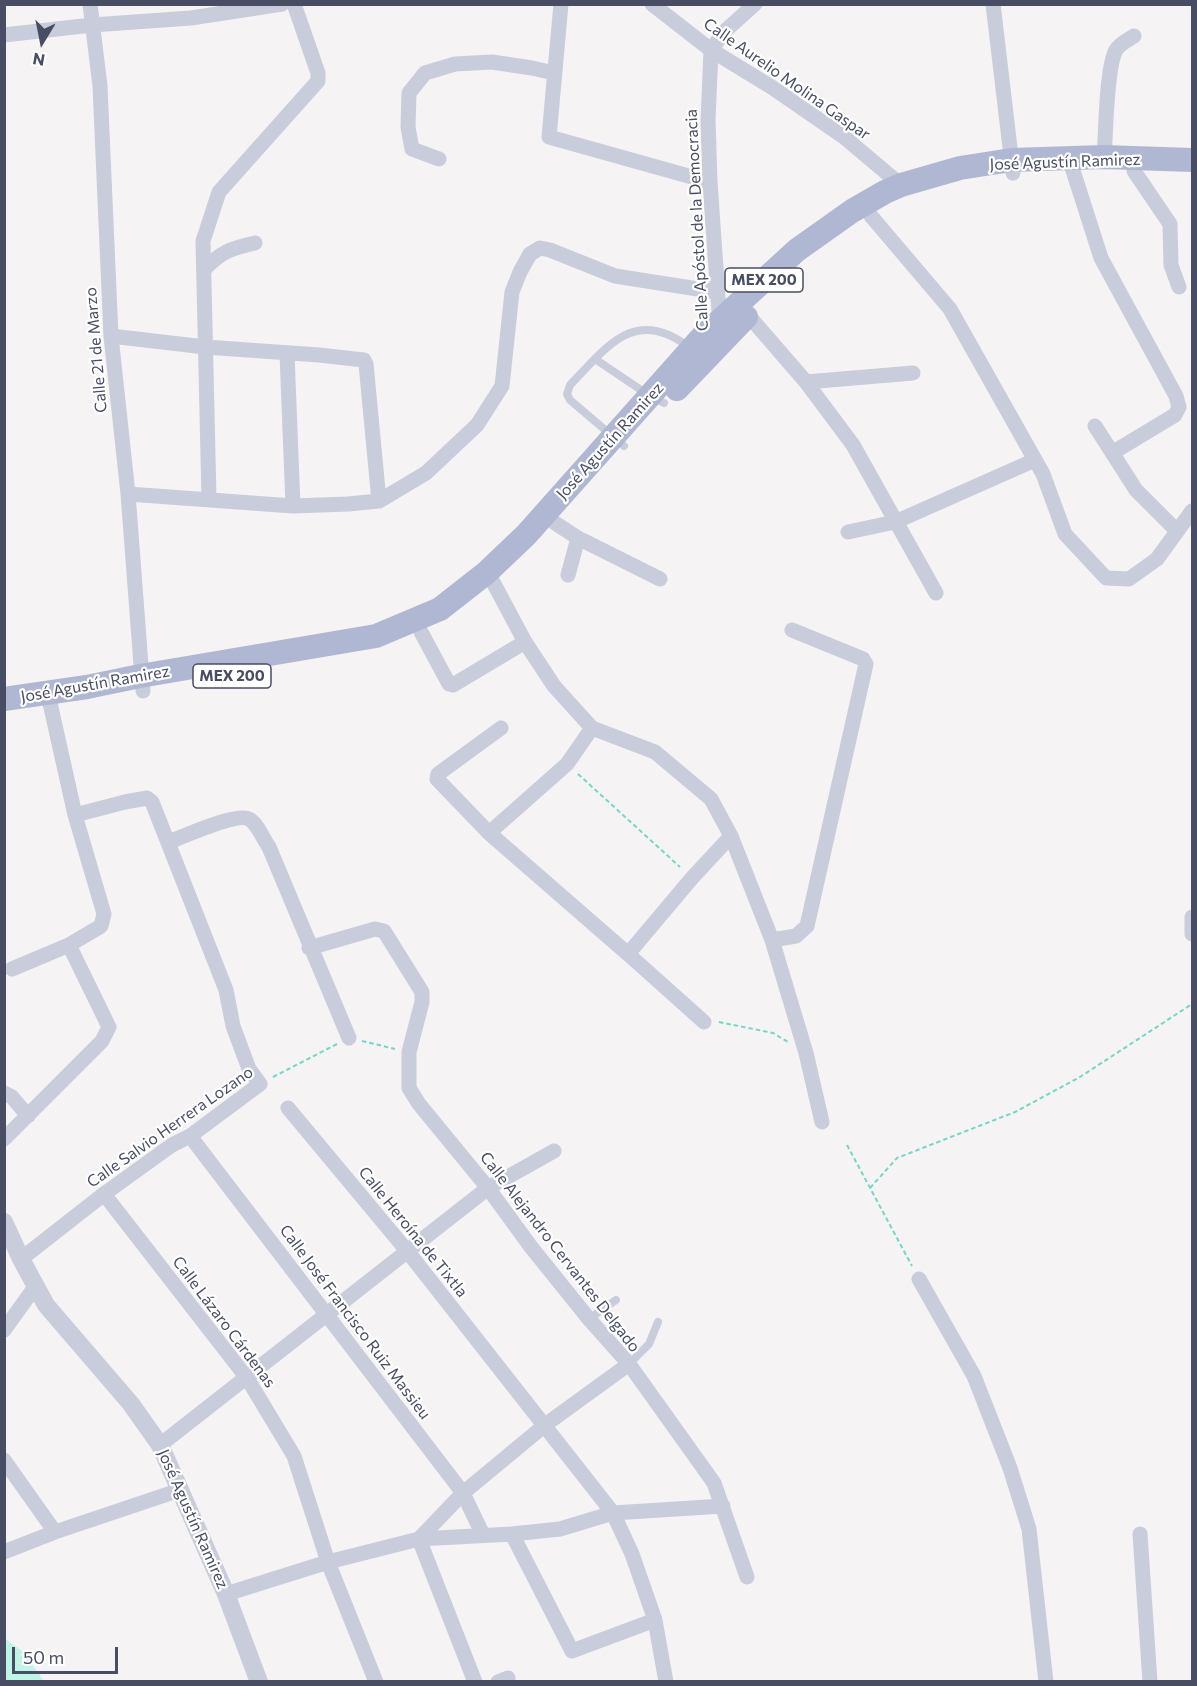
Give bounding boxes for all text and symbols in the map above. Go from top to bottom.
north arrow [12,12,72,72]
street label: Calle Aurelio Molina Gaspar [700,14,874,144]
text: N [31,50,46,71]
street label: Calle Apóstol de la Democracia [682,109,712,331]
street label: José Agustín Ramirez [989,150,1141,174]
road number: MEX 200 [725,268,803,292]
street label: Calle 21 de Marzo [81,286,111,414]
street label: José Agustín Ramirez [552,379,668,503]
street label: José Agustín Ramirez [19,661,171,707]
road number: MEX 200 [193,664,271,688]
street label: Calle Salvio Herrera Lozano [83,1062,257,1192]
street label: Calle Alejandro Cervantes Delgado [476,1148,644,1356]
street label: Calle Heroína de Tixtla [354,1163,472,1301]
street label: Calle José Francisco Ruiz Massieu [276,1221,434,1423]
street label: Calle Lázaro Cárdenas [168,1253,280,1391]
street label: José Agustín Ramirez [154,1446,232,1592]
scale bar [15,1635,122,1673]
text: 50 m [23,1646,64,1668]

